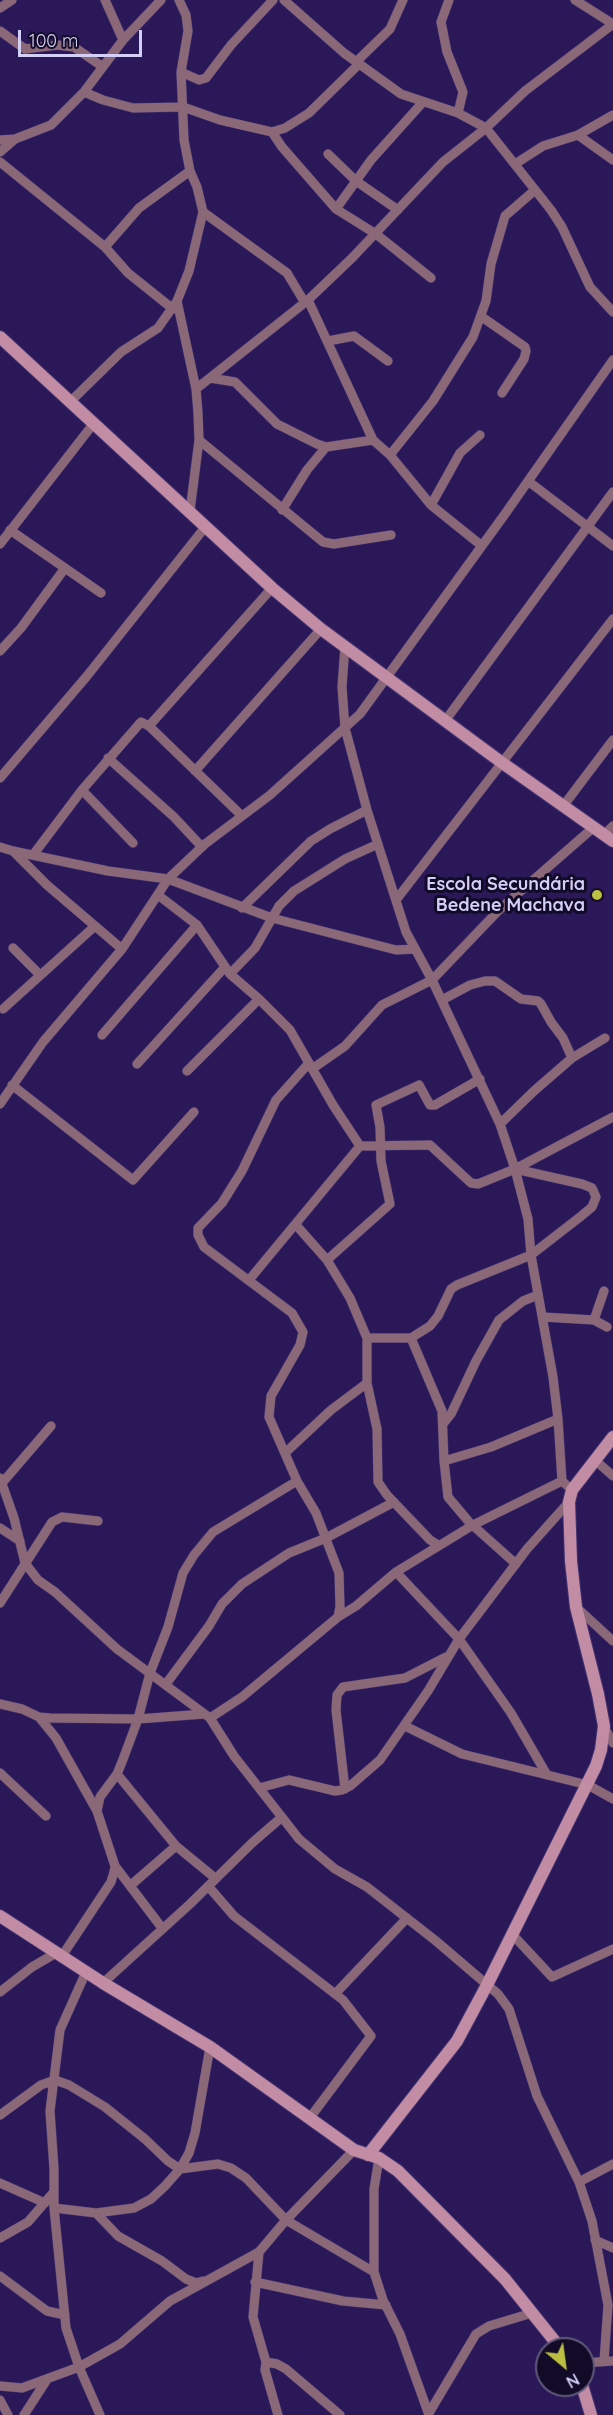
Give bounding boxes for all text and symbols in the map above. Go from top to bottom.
scale bar [21,18,146,56]
text: 100 m [29,29,78,52]
place label: Escola Secundária Bedene Machava [426,874,585,916]
marker: Escola Secundária Bedene Machava [590,888,604,902]
north arrow [535,2337,595,2397]
text: N [563,2369,583,2393]

